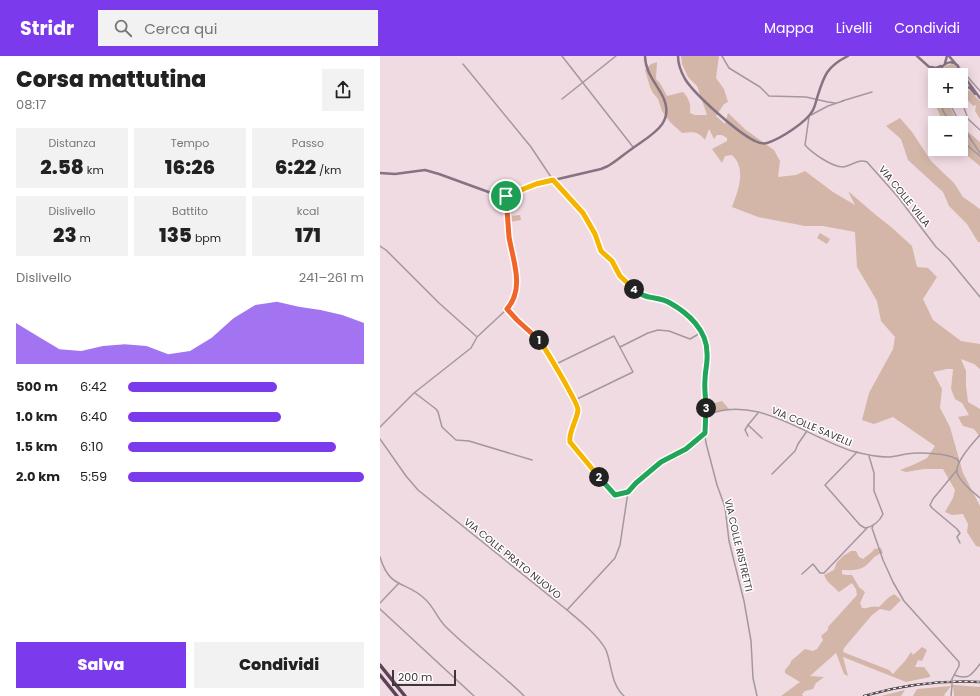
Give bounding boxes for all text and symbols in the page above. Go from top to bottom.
search box [98,10,378,46]
text: Stridr [20,15,74,42]
icon: search [112,17,134,39]
text: Cerca qui [144,18,217,39]
text: Mappa [764,18,814,38]
text: Livelli [836,18,872,38]
text: Condividi [894,18,960,38]
text: Corsa mattutina [16,64,206,95]
map controls [928,68,968,156]
button: + [928,68,968,108]
button: share [322,69,364,111]
text: 08:17 [16,95,46,114]
button: − [928,116,968,156]
text: Distanza [48,135,96,151]
text: Tempo [171,135,209,151]
text: Passo [292,135,324,151]
text: 2.58 [40,153,84,181]
text: 16:26 [165,153,215,181]
text: 6:22 [275,153,316,181]
text: km [84,162,104,178]
text: /km [316,162,341,178]
street label: VIA COLLE VILLA [875,162,934,230]
pin [489,179,523,213]
icon: arrive [495,185,517,207]
text: Dislivello [48,203,96,219]
text: Battito [172,203,208,219]
text: kcal [297,203,319,219]
text: 23 [53,221,77,249]
text: 135 [159,221,192,249]
text: 171 [295,221,321,249]
text: m [77,230,91,246]
text: bpm [192,230,221,246]
text: Dislivello [16,268,72,287]
text: 241–261 m [299,268,364,287]
pin: 4 [624,279,644,299]
text: 4 [630,281,638,297]
pin: 1 [529,330,549,350]
text: 1 [537,332,541,348]
text: 500 m [16,377,58,396]
text: 6:42 [80,377,107,396]
pin: 3 [696,398,716,418]
text: 3 [703,400,709,416]
street label: VIA COLLE SAVELLI [769,403,854,450]
text: 1.0 km [16,407,58,426]
text: 6:40 [80,407,107,426]
text: 1.5 km [16,437,58,456]
text: 6:10 [80,437,103,456]
text: 2.0 km [16,467,60,486]
text: 5:59 [80,467,107,486]
pin: 2 [589,467,609,487]
text: 2 [596,469,602,485]
street label: VIA COLLE RISTRETTI [721,497,757,593]
street label: VIA COLLE PRATO NUOVO [461,514,565,603]
button: Salva [16,642,186,688]
button: Condividi [194,642,364,688]
scale bar [392,668,456,687]
text: 200 m [398,669,432,685]

